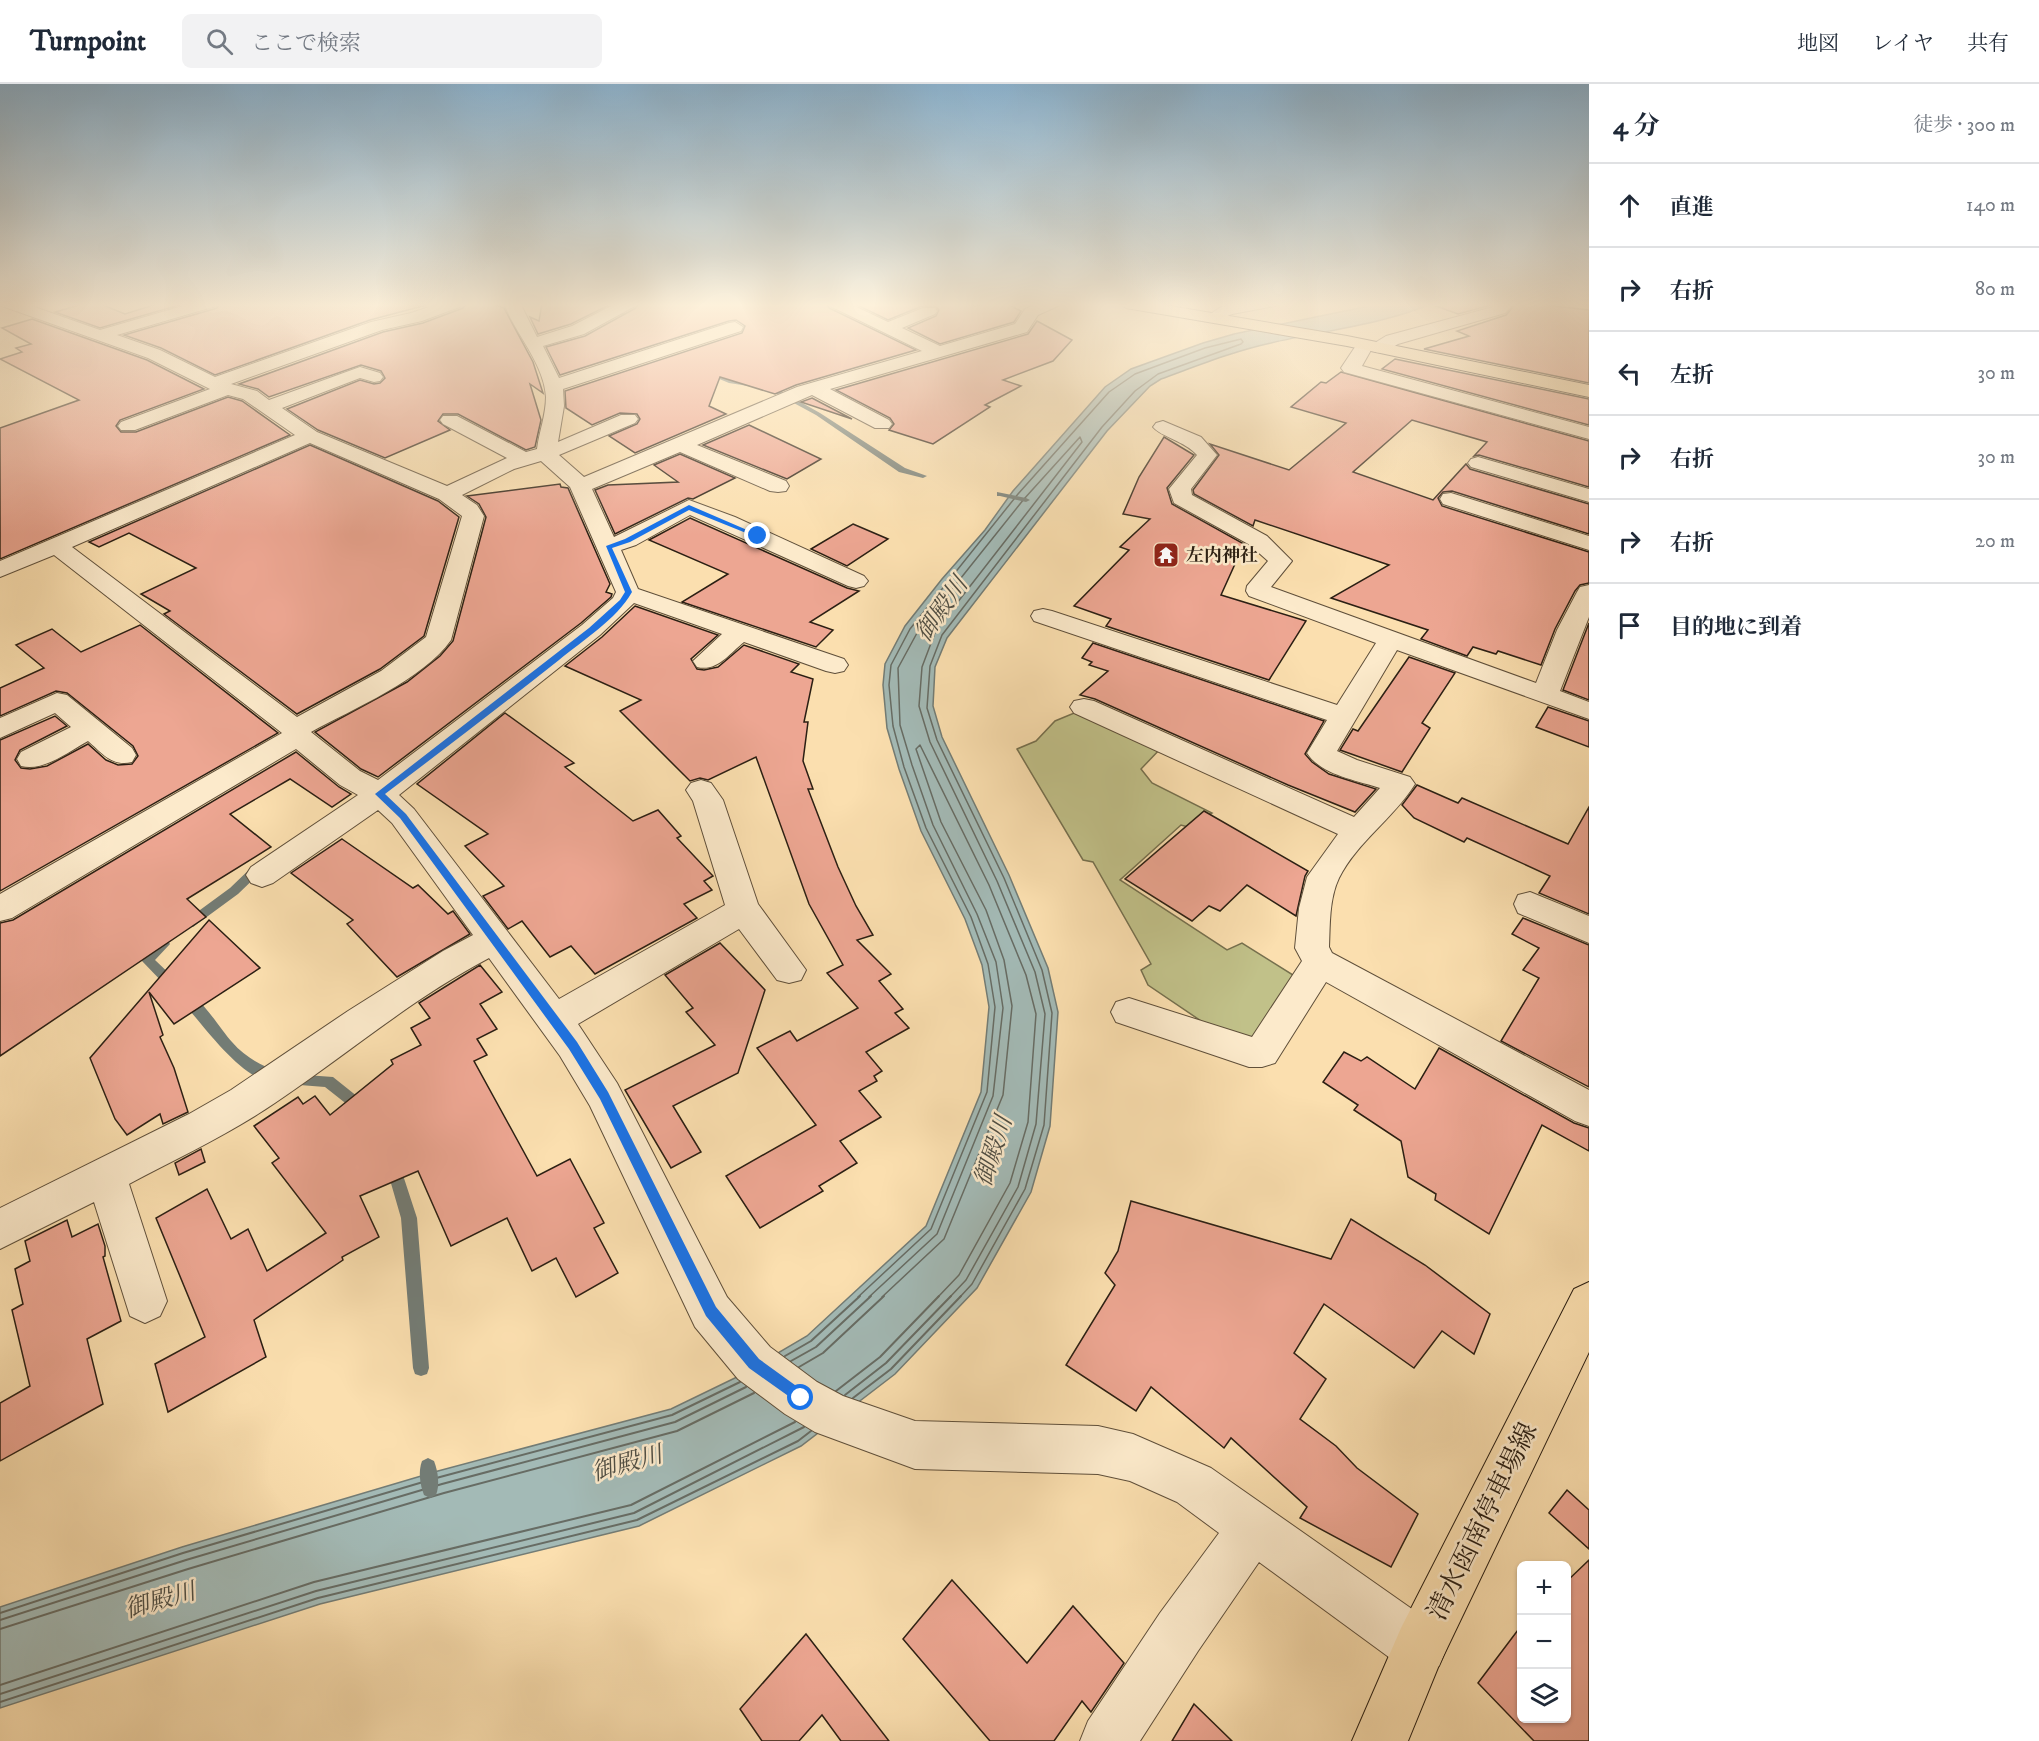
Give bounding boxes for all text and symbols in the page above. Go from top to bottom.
search box [182,14,602,68]
text: Turnpoint [30,24,146,59]
icon: search [203,25,236,58]
text: ここで検索 [251,30,361,57]
text: 地図 [1797,31,1839,57]
text: レイヤ [1872,31,1934,57]
text: 共有 [1967,31,2009,57]
text: 4 分 [1613,110,1660,143]
text: 徒歩 · 300 m [1913,113,2015,138]
icon: ahead [1613,189,1646,222]
text: 140 m [1966,193,2015,218]
text: 直進 [1670,194,1714,221]
icon: right [1613,273,1646,306]
text: 80 m [1975,277,2015,302]
text: 右折 [1670,278,1714,305]
icon: left [1613,357,1646,390]
text: 30 m [1977,361,2015,386]
text: 左折 [1670,362,1714,389]
icon: right [1613,441,1646,474]
text: 30 m [1977,445,2015,470]
text: 右折 [1670,446,1714,473]
route end [744,522,770,548]
icon: right [1613,525,1646,558]
text: 20 m [1975,529,2015,554]
text: 右折 [1670,530,1714,557]
temple icon: 左内神社 [1151,540,1181,570]
place label: 左内神社 [1186,545,1258,567]
water label: 御殿川 [909,569,976,648]
icon: arrive [1613,609,1646,642]
text: 目的地に到着 [1670,614,1802,641]
water label: 御殿川 [969,1110,1020,1190]
route start [787,1384,813,1410]
street label: 清水函南停車場線 [1420,1417,1546,1626]
water label: 御殿川 [589,1439,669,1488]
map controls [1517,1561,1571,1723]
button: + [1517,1561,1571,1615]
water label: 御殿川 [122,1576,202,1625]
button: − [1517,1615,1571,1669]
button: layers [1517,1669,1571,1723]

